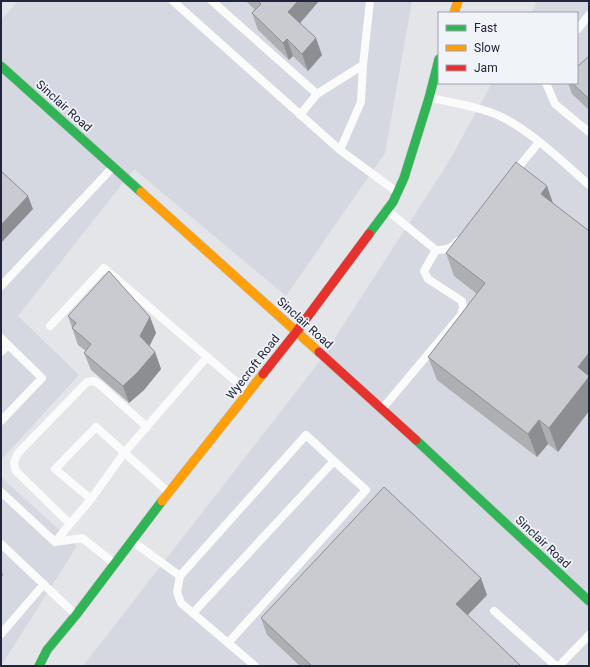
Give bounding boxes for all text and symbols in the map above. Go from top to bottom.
legend [438,12,578,84]
text: Fast [474,21,497,35]
text: Slow [474,41,500,55]
text: Jam [474,61,498,75]
street label: Sinclair Road [33,77,95,135]
street label: Sinclair Road [274,294,336,352]
street label: Wyecroft Road [223,332,283,402]
street label: Sinclair Road [513,513,573,571]

